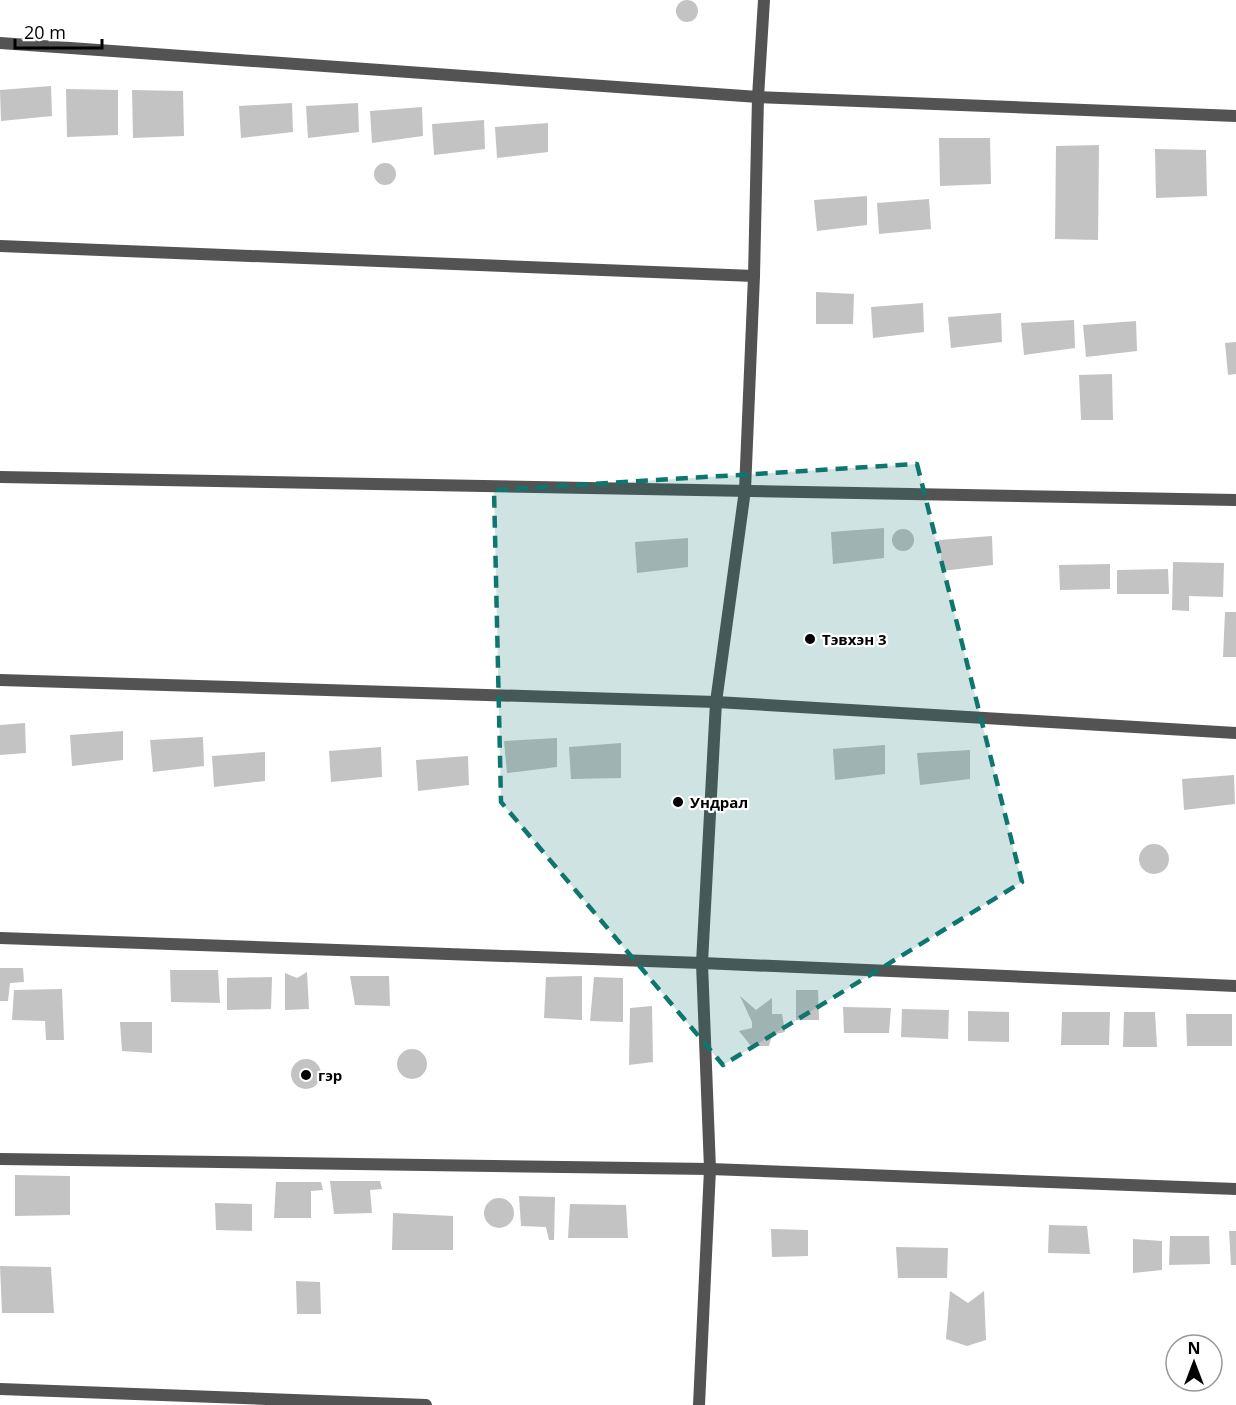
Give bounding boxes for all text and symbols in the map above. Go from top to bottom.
scale bar [15,12,102,50]
text: 20 m [24,20,66,44]
place label: Тэвхэн 3 [822,629,887,649]
marker: Тэвхэн 3 [803,632,817,646]
place label: Ундрал [690,792,748,812]
marker: Ундрал [671,795,685,809]
place label: гэр [318,1065,342,1085]
marker: гэр [299,1068,313,1082]
north arrow [1164,1333,1224,1393]
text: N [1187,1337,1201,1359]

